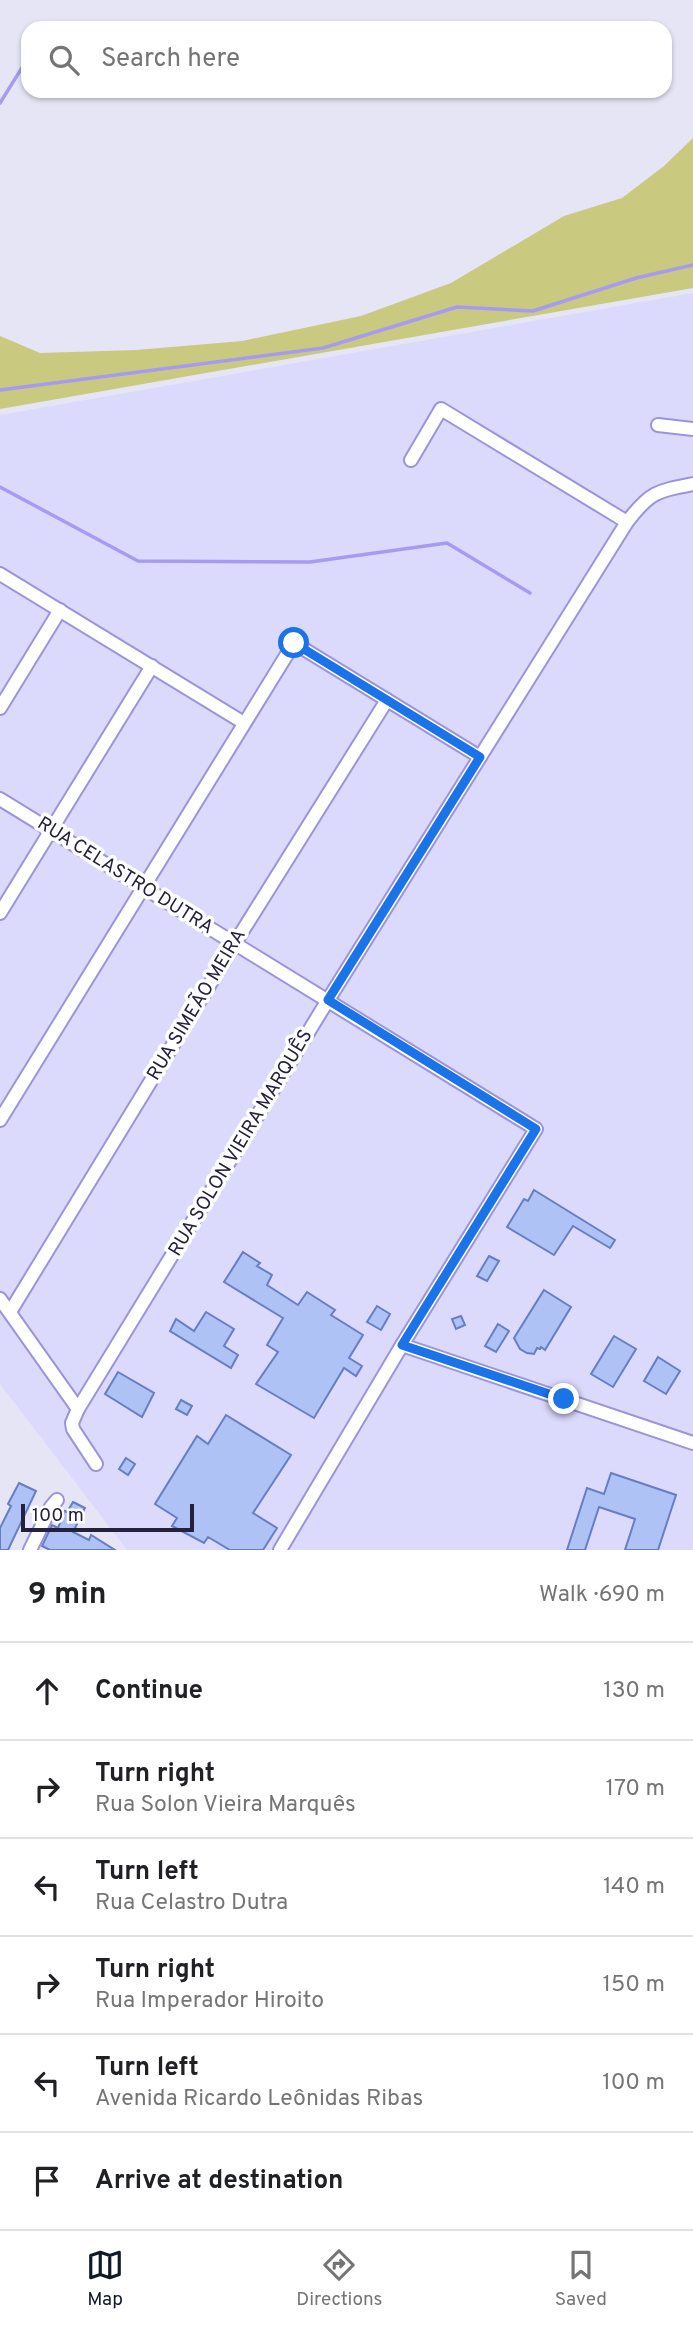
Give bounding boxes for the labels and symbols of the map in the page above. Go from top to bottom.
route start [278,627,309,658]
street label: RUA CELASTRO DUTRA [32,812,218,940]
street label: RUA SIMEÃO MEIRA [141,924,252,1085]
street label: RUA SOLON VIEIRA MARQUÊS [163,1025,318,1261]
route end [548,1383,579,1414]
scale bar [21,1501,194,1533]

